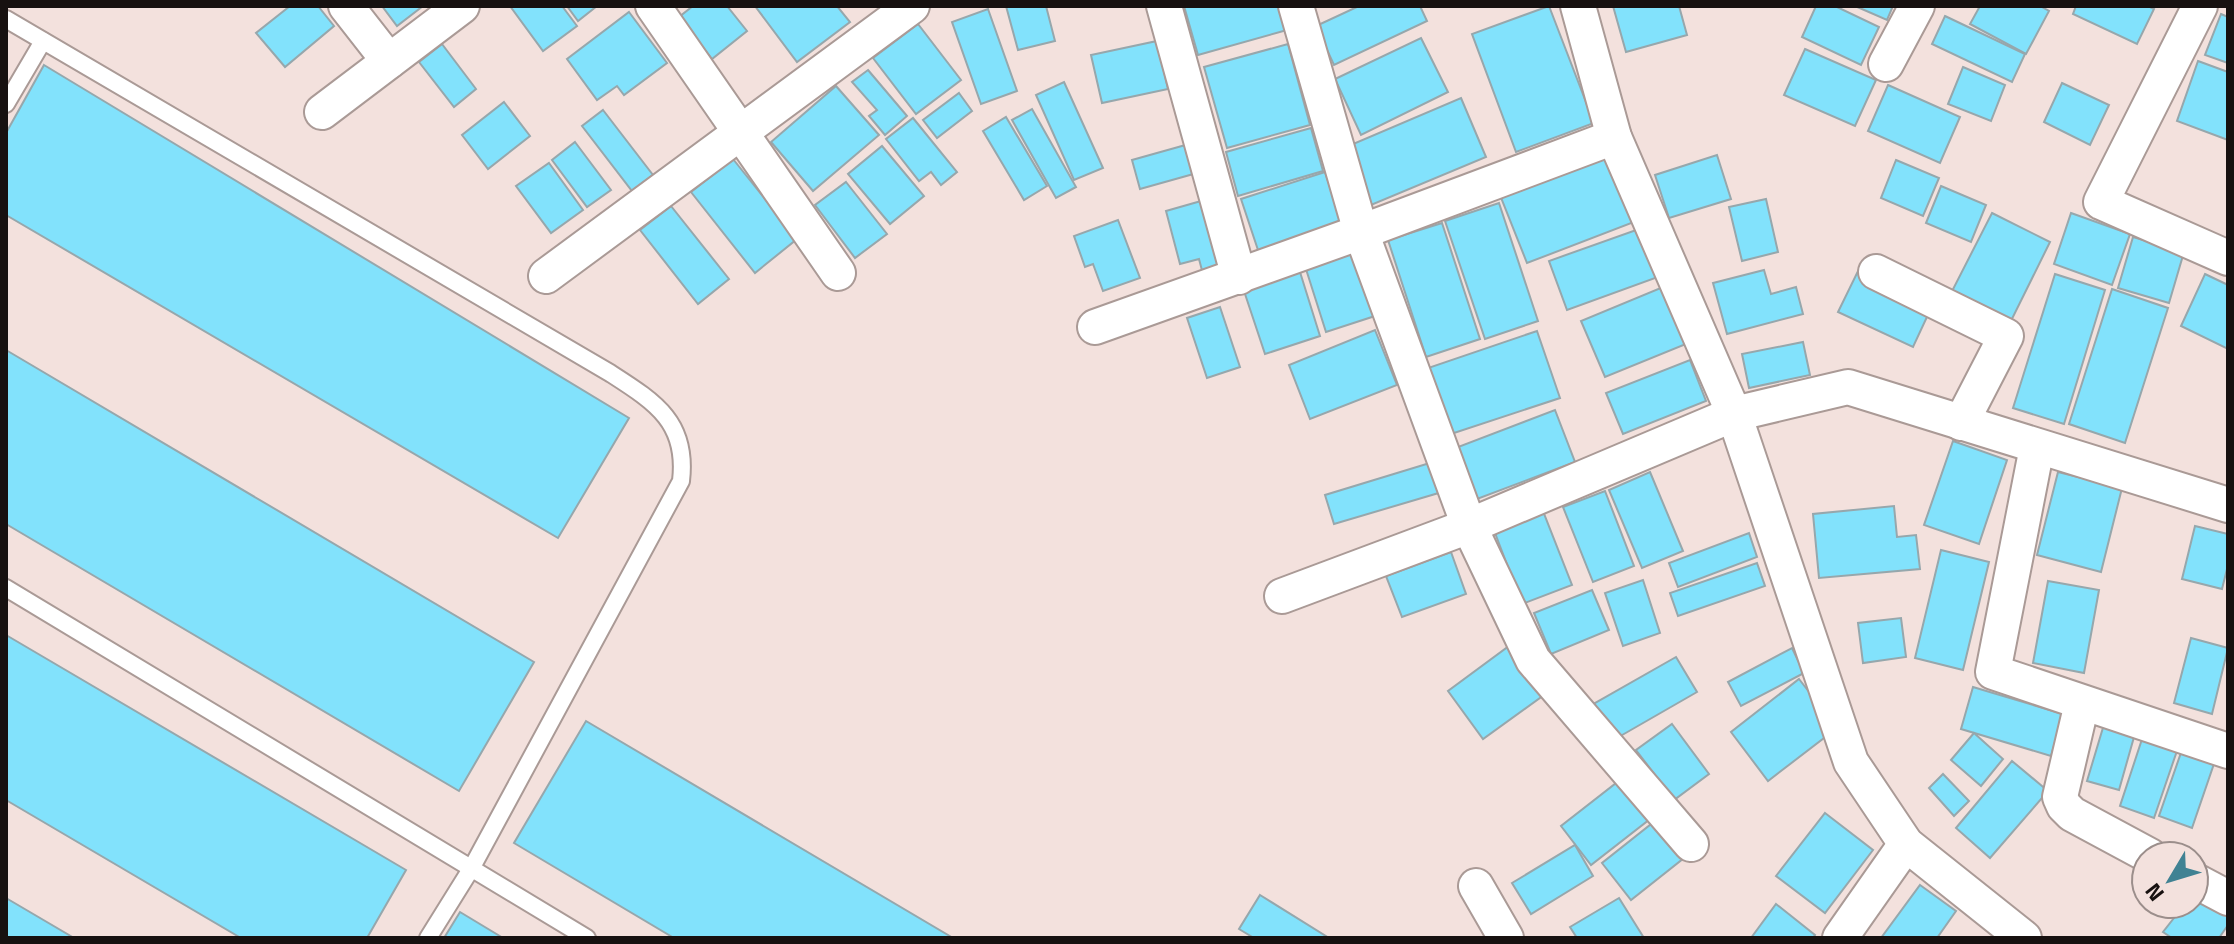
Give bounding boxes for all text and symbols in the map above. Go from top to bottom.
north arrow [2130,840,2210,920]
text: N [2136,876,2172,909]

